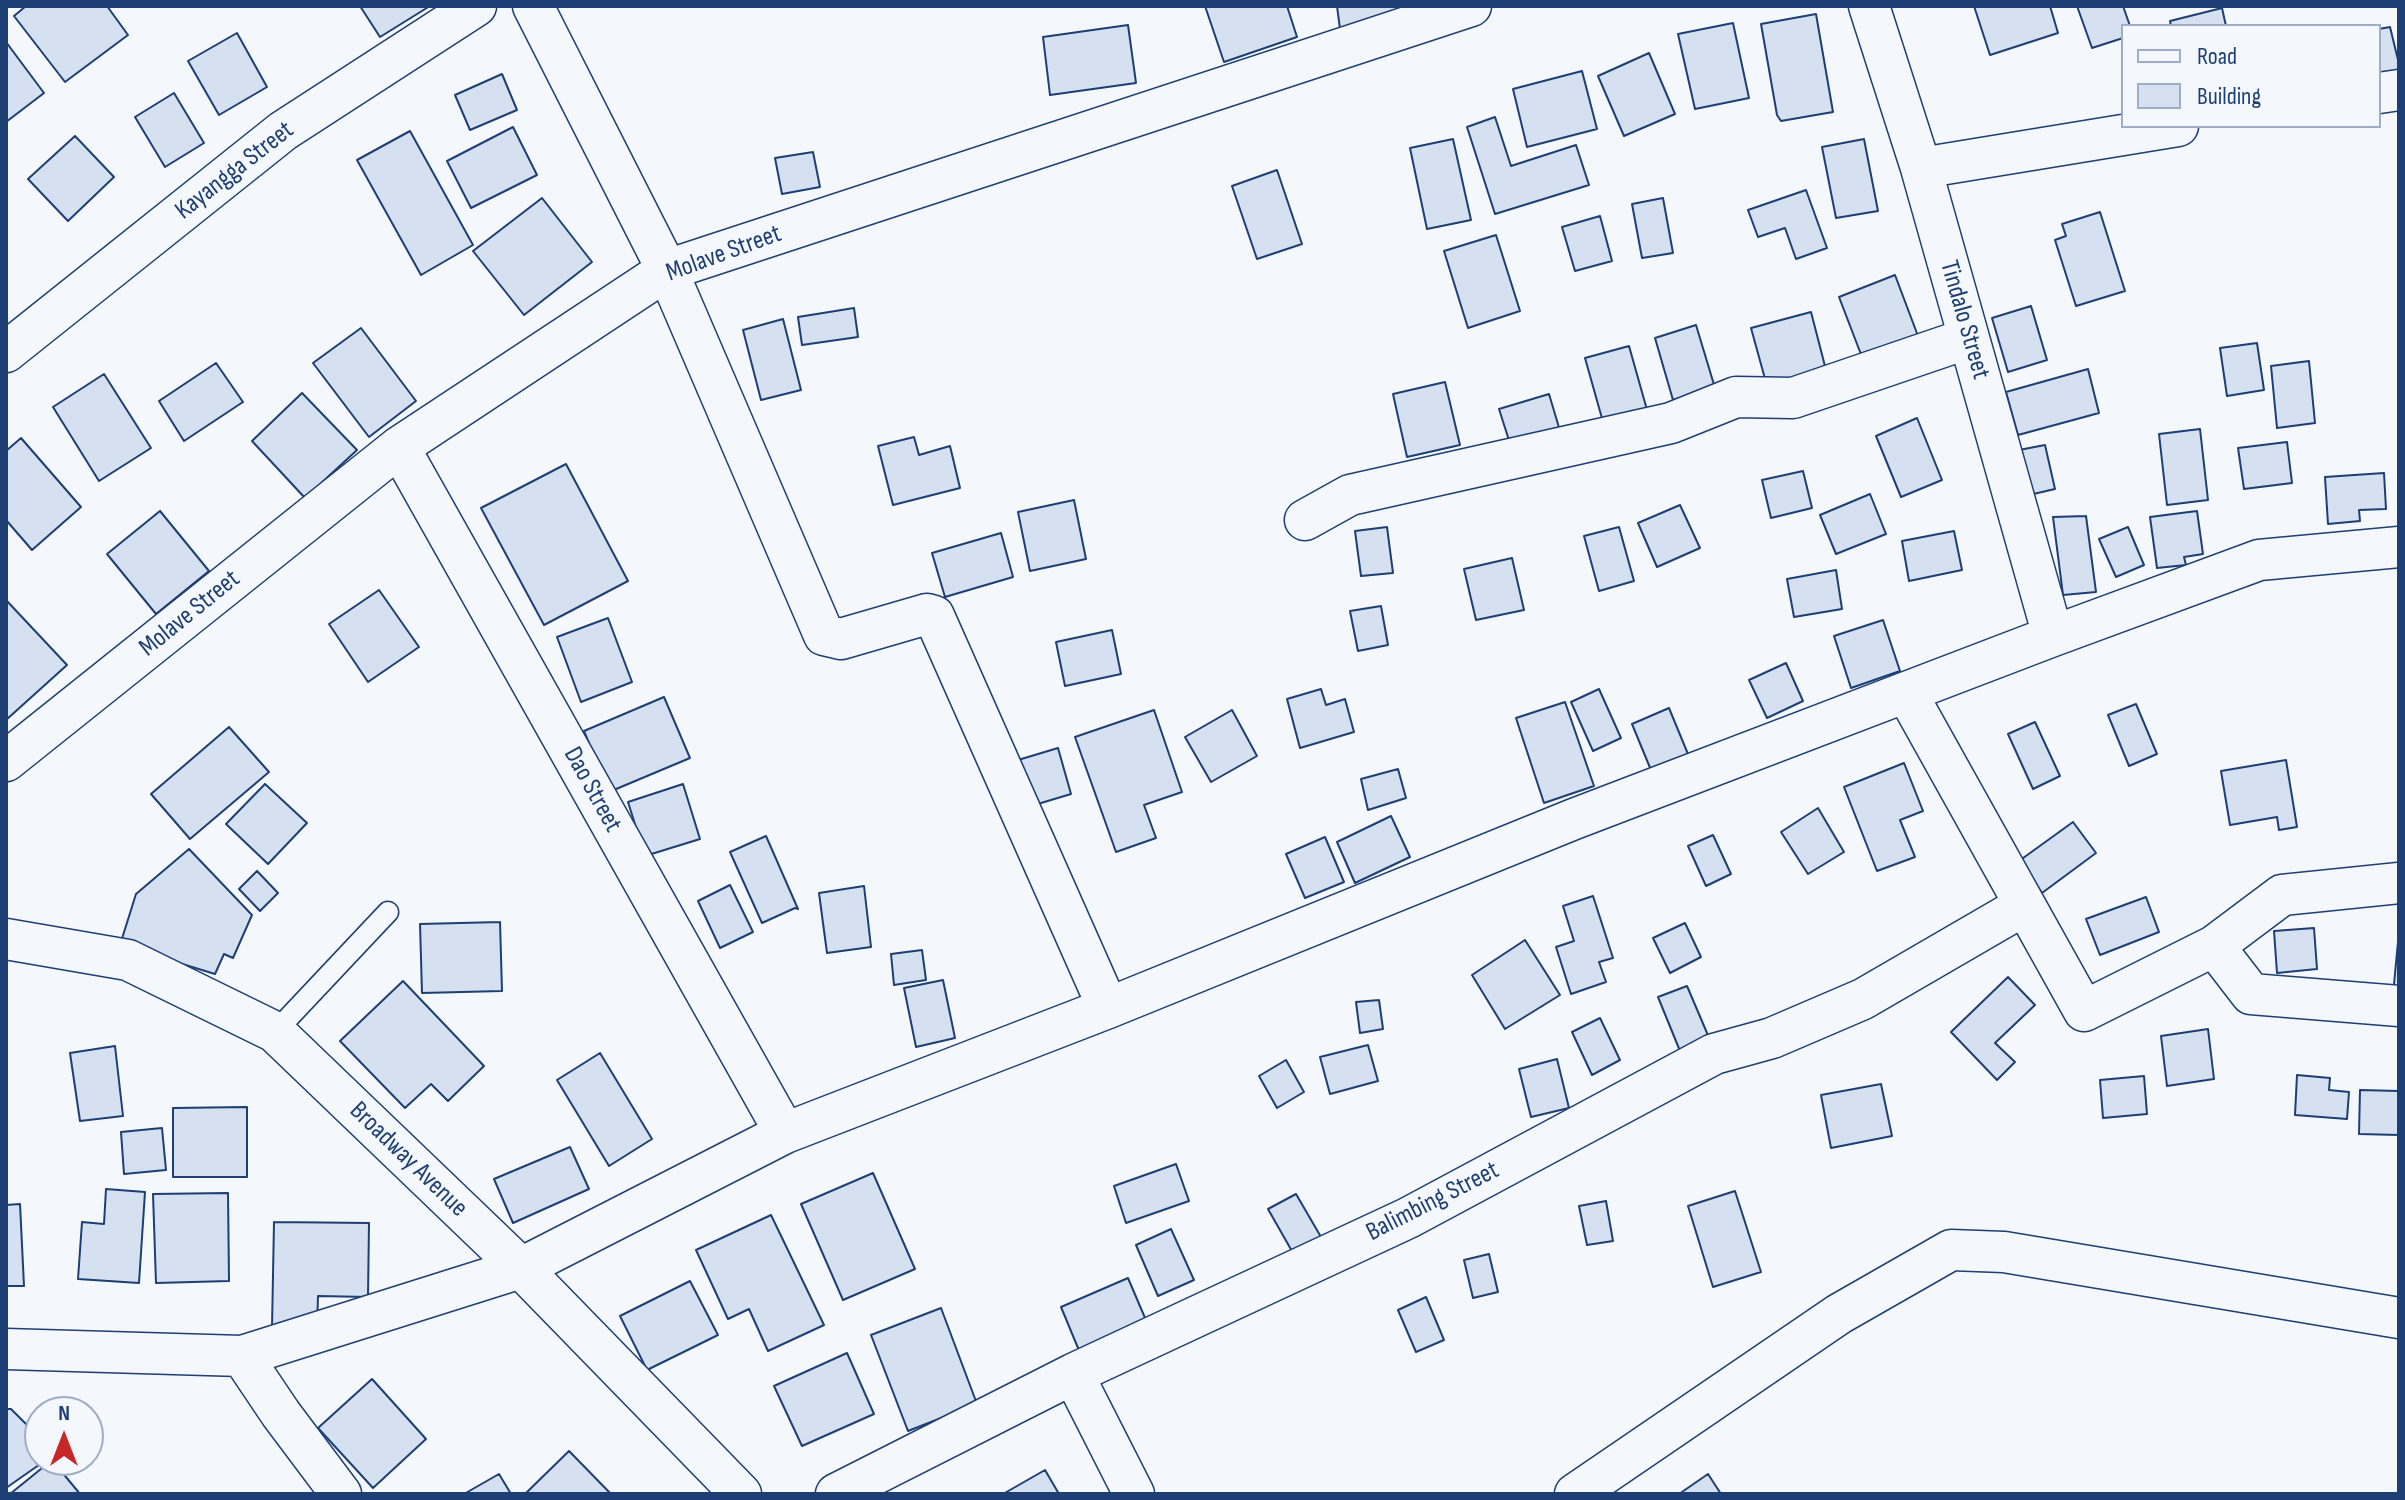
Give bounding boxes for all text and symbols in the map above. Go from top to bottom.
legend [2121,24,2381,128]
text: Road [2197,42,2237,71]
text: Building [2197,82,2261,111]
street label: Kayangga Street [170,115,300,227]
street label: Molave Street [662,219,786,289]
street label: Tindalo Street [1932,257,1996,383]
street label: Molave Street [133,564,247,664]
street label: Dao Street [556,742,628,838]
street label: Broadway Avenue [342,1096,474,1224]
street label: Balimbing Street [1361,1155,1505,1249]
north arrow [24,1396,104,1476]
text: N [58,1400,70,1427]

